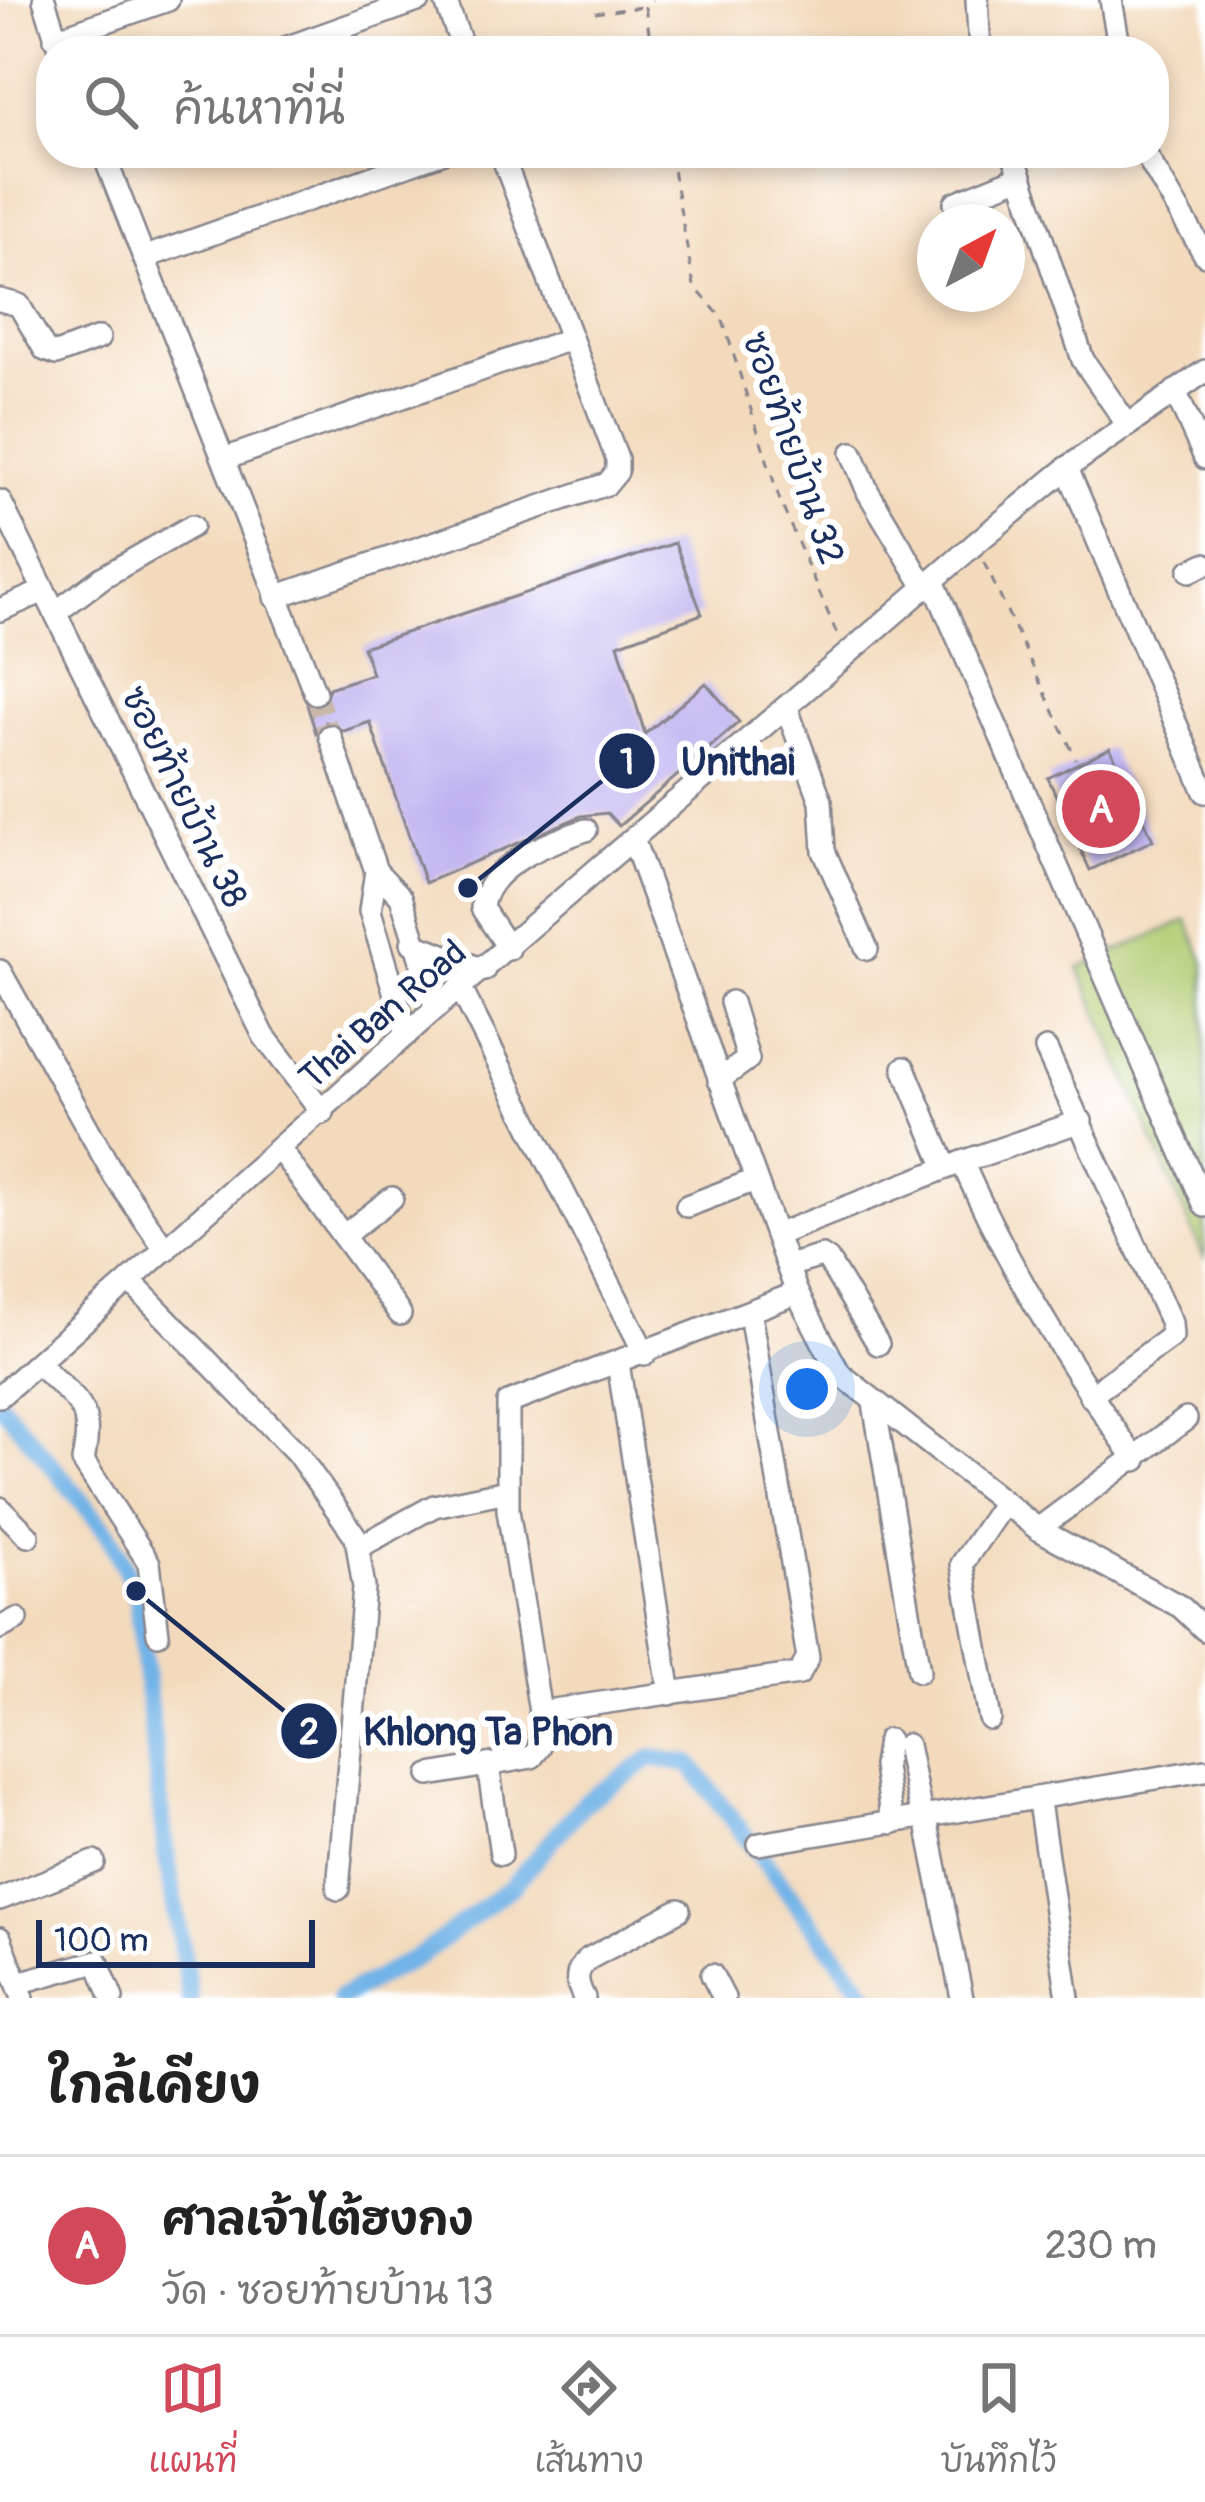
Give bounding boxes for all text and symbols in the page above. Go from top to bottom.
search box [36,36,1169,168]
icon: search [78,69,144,135]
text: ค้นหาที่นี่ [174,82,345,138]
north arrow [917,204,1025,312]
street label: ซอยท้ายบ้าน 32 [732,325,855,570]
street label: ซอยท้ายบ้าน 38 [111,678,258,915]
callout: Unithai [597,724,819,799]
text: Unithai [681,738,795,787]
text: 1 [620,740,634,785]
pin: A [1062,764,1140,854]
street label: Thai Ban Road [290,930,476,1100]
your location [777,1359,837,1419]
callout: Khlong Ta Phon [279,1694,637,1769]
text: Khlong Ta Phon [363,1708,613,1757]
text: 2 [299,1710,319,1755]
scale bar [36,1914,315,1967]
text: 100 m [54,1920,148,1961]
text: ใกล้เคียง [48,2054,260,2118]
text: ศาลเจ้าไต้ฮงกง [162,2192,474,2248]
text: A [74,2221,100,2270]
text: 230 m [1045,2221,1157,2270]
text: วัด · ซอยท้ายบ้าน 13 [162,2267,494,2316]
tab: แผนที่ [148,2355,238,2485]
tab: เส้นทาง [534,2355,644,2485]
tab: บันทึกไว้ [941,2355,1057,2485]

